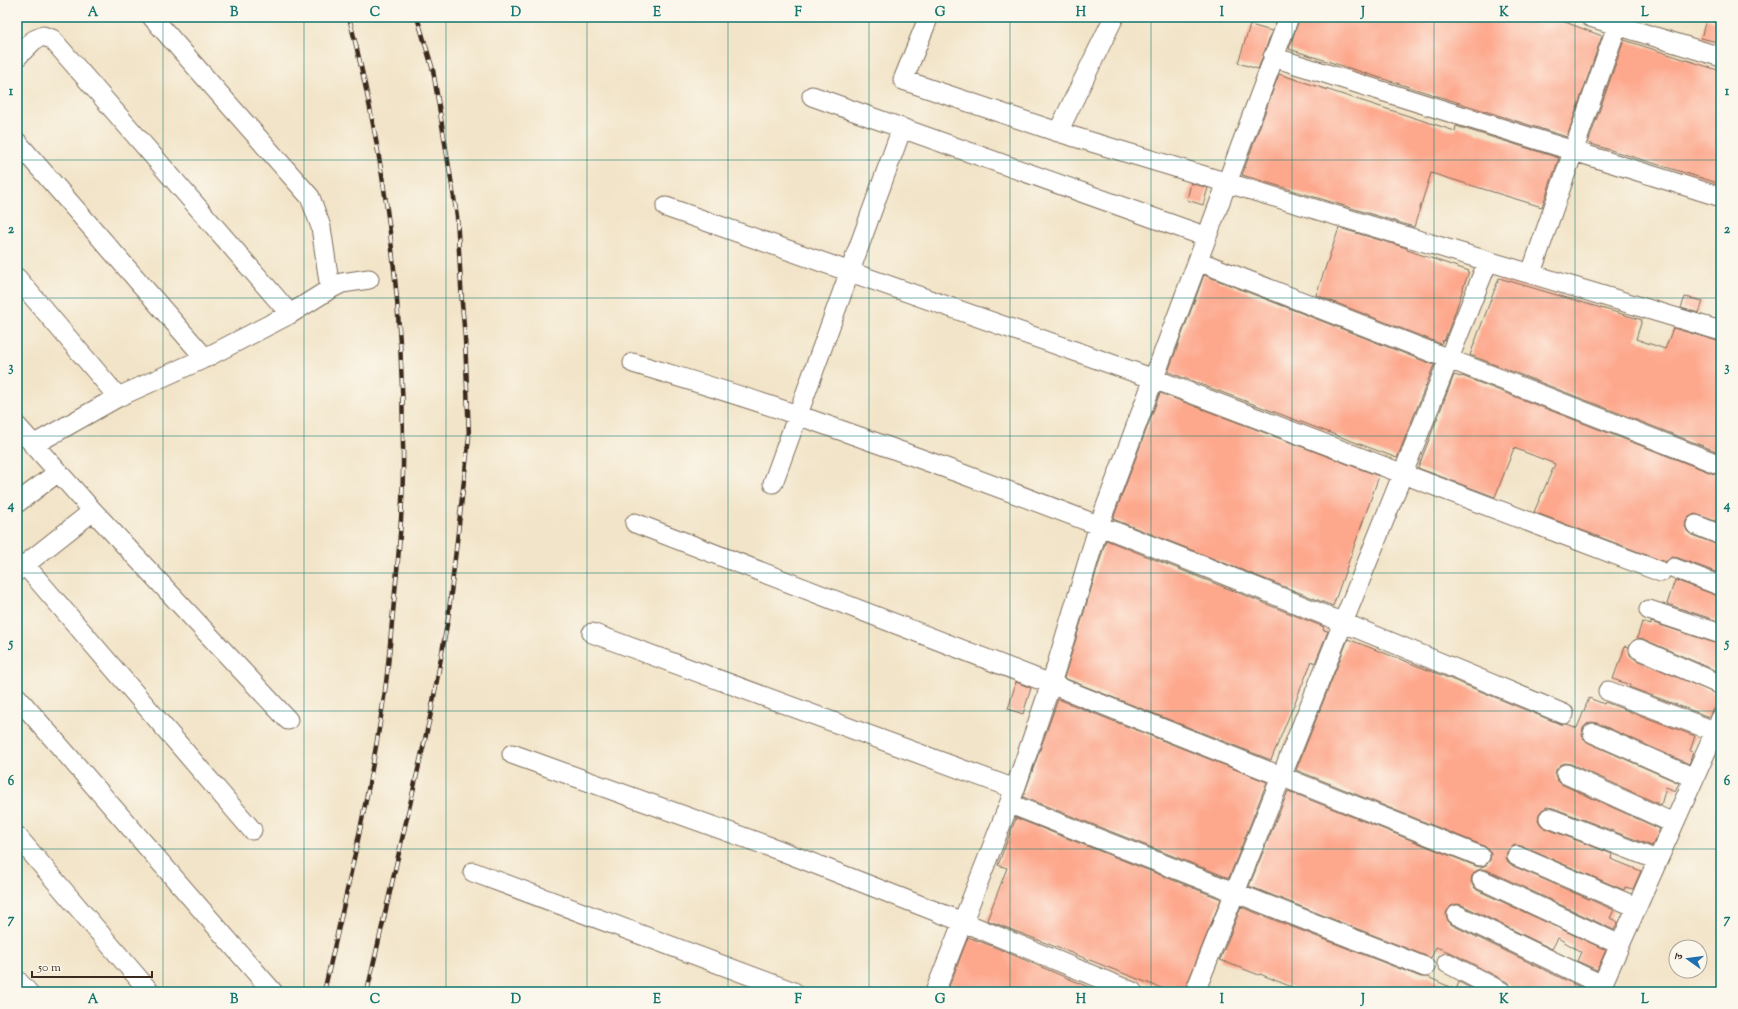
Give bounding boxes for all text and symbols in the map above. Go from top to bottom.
text: A [88,4,99,22]
text: B [230,4,239,22]
text: C [370,4,380,22]
text: D [511,4,521,22]
text: E [653,4,661,22]
text: F [794,4,802,22]
text: G [935,4,946,22]
text: H [1076,4,1087,22]
text: I [1220,4,1225,22]
text: J [1360,4,1365,22]
text: K [1499,4,1509,22]
text: L [1641,4,1649,22]
text: 1 [9,83,14,101]
text: 1 [1725,83,1730,101]
text: 2 [8,221,15,239]
text: 2 [1724,221,1731,239]
text: 3 [8,359,14,377]
text: 3 [1724,359,1730,377]
text: 4 [7,497,15,515]
text: 4 [1723,497,1731,515]
text: 5 [8,635,14,653]
text: 5 [1724,635,1730,653]
text: 6 [8,773,15,791]
text: 6 [1724,773,1731,791]
text: 7 [8,911,15,929]
text: 7 [1724,911,1731,929]
north arrow [1668,939,1708,979]
text: उ [1671,951,1688,962]
scale bar [32,953,152,979]
text: 50 m [37,959,61,977]
text: A [88,991,99,1009]
text: B [230,991,239,1009]
text: C [370,991,380,1009]
text: D [511,991,521,1009]
text: E [653,991,661,1009]
text: F [794,991,802,1009]
text: G [935,991,946,1009]
text: H [1076,991,1087,1009]
text: I [1220,991,1225,1009]
text: J [1360,991,1365,1009]
text: K [1499,991,1509,1009]
text: L [1641,991,1649,1009]

